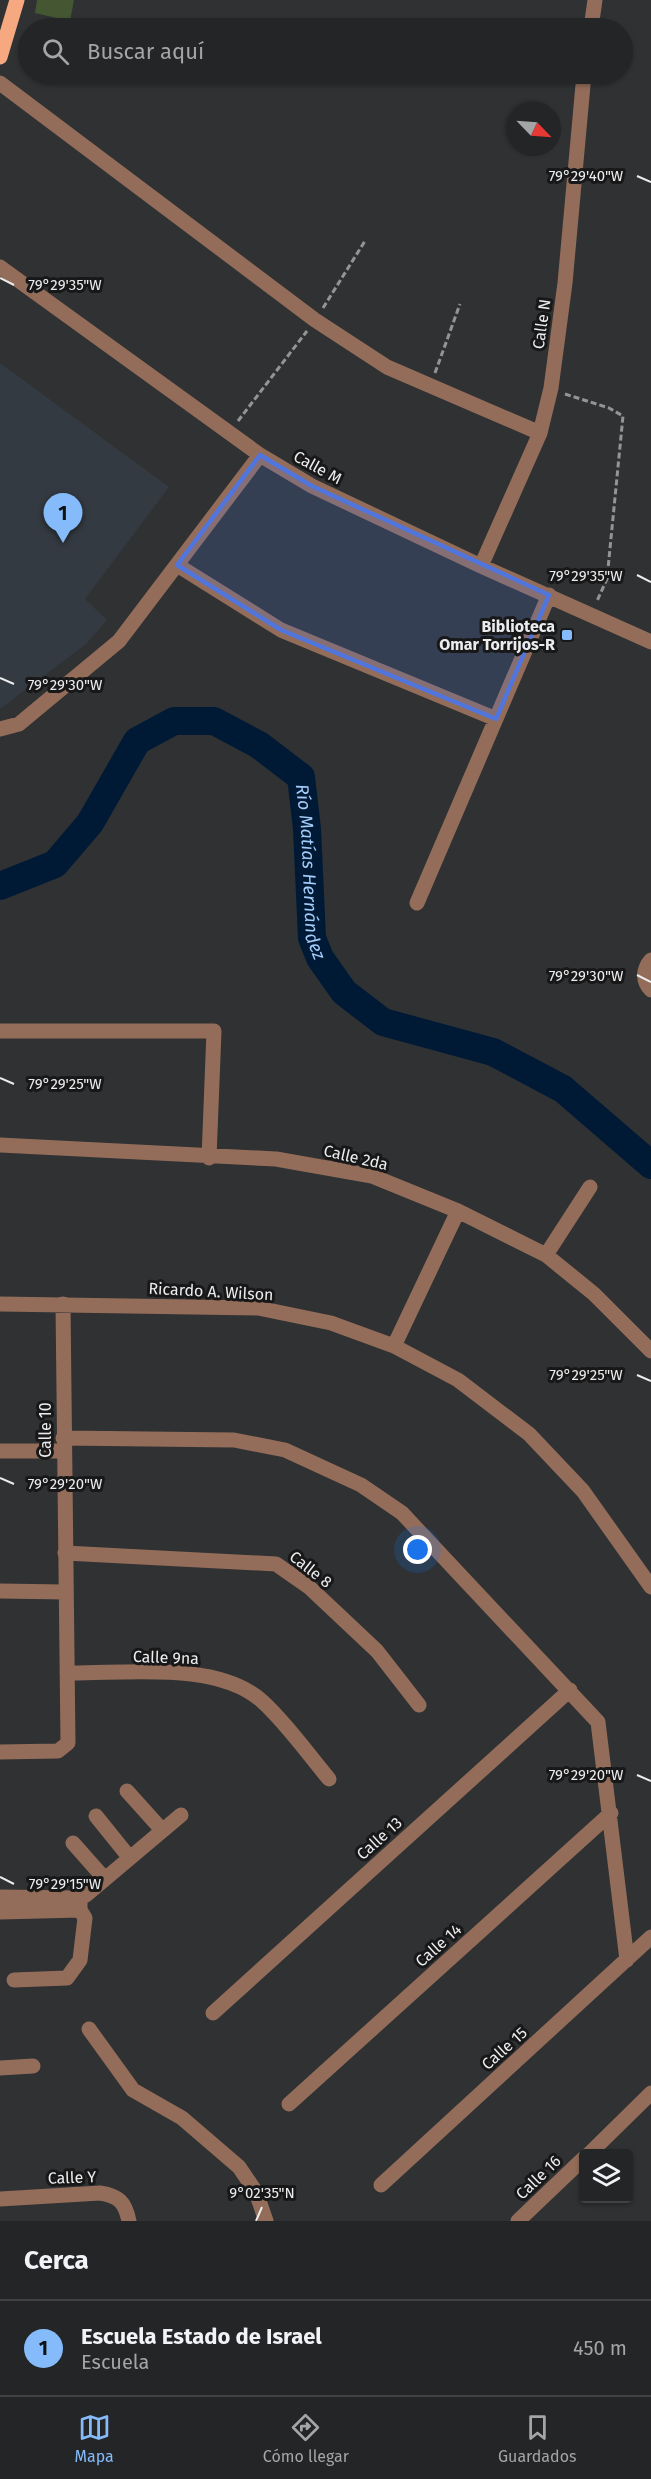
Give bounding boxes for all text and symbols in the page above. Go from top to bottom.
search box [18,18,633,84]
icon: search [39,35,72,68]
text: Buscar aquí [87,38,204,65]
north arrow [507,102,561,156]
text: 79°29'40"W [549,167,624,185]
text: 79°29'35"W [28,276,102,294]
street label: Calle N [529,298,554,350]
street label: Calle M [290,447,345,488]
pin: 1 [44,494,82,543]
text: 79°29'35"W [549,567,623,585]
place label: Biblioteca Omar Torrijos-R [439,617,555,654]
marker: Biblioteca Omar Torrijos-R [560,628,574,642]
text: 79°29'30"W [28,676,103,694]
water label: Río Matías Hernández [291,783,331,963]
text: 79°29'30"W [549,967,624,985]
text: 79°29'25"W [28,1075,102,1093]
street label: Calle 2da [322,1141,390,1174]
street label: Ricardo A. Wilson [148,1279,274,1304]
text: 79°29'25"W [549,1366,623,1384]
street label: Calle 10 [36,1402,55,1458]
text: 79°29'20"W [28,1475,103,1493]
your location [403,1535,432,1564]
street label: Calle 8 [286,1547,336,1592]
street label: Calle 9na [133,1647,199,1668]
text: 79°29'20"W [549,1766,624,1784]
street label: Calle 13 [353,1813,406,1864]
text: 79°29'15"W [29,1875,102,1893]
street label: Calle 14 [412,1920,466,1971]
street label: Calle 15 [478,2023,531,2074]
map controls [579,2149,633,2203]
button: layers [579,2149,633,2203]
street label: Calle 16 [512,2151,565,2203]
street label: Calle Y [47,2167,97,2188]
text: 9°02'35"N [229,2184,295,2202]
text: Cerca [24,2245,89,2276]
text: Escuela Estado de Israel [81,2323,322,2350]
text: 1 [39,2336,48,2360]
text: 450 m [573,2336,627,2360]
text: Escuela [81,2350,149,2374]
tab: Mapa [75,2411,114,2466]
tab: Cómo llegar [263,2411,349,2466]
tab: Guardados [498,2411,576,2466]

